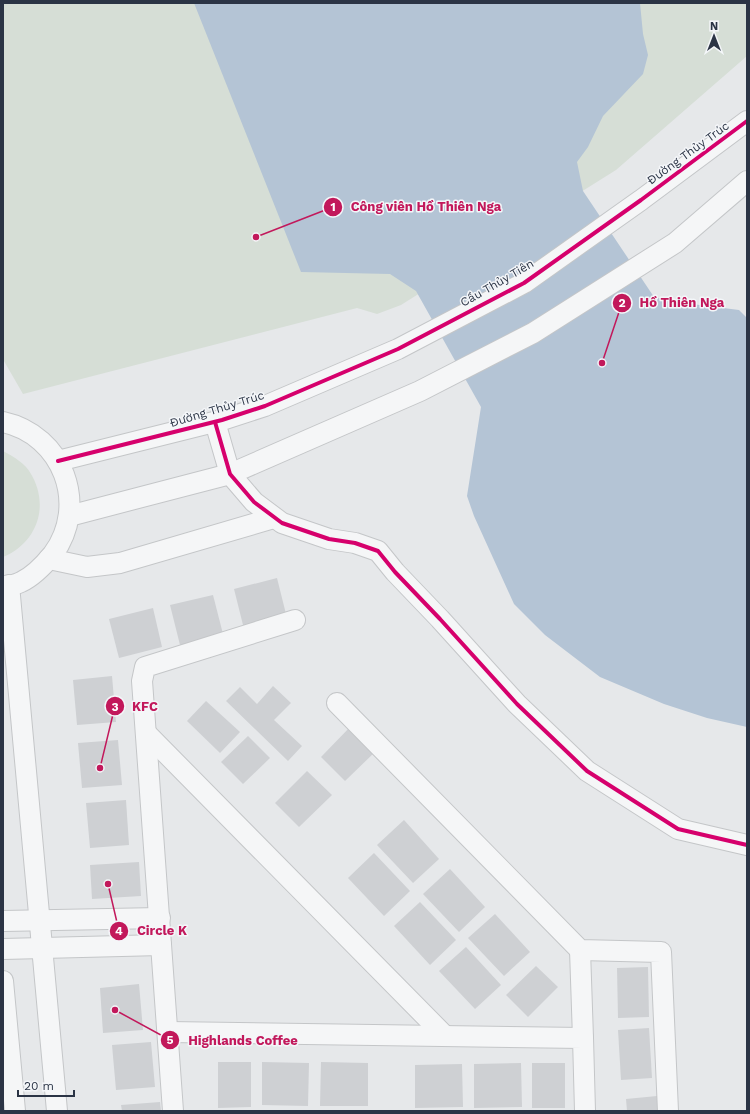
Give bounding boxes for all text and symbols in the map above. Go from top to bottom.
north arrow [694,16,734,56]
text: N [710,20,718,33]
street label: Đường Thủy Trúc [644,118,732,187]
callout: Công viên Hồ Thiên Nga [323,194,510,219]
text: Công viên Hồ Thiên Nga [351,199,502,214]
text: 1 [330,200,336,214]
street label: Cầu Thủy Tiên [458,256,536,310]
callout: Hồ Thiên Nga [612,290,733,315]
text: Hồ Thiên Nga [640,295,725,310]
text: 2 [618,296,626,310]
street label: Đường Thủy Trúc [168,388,266,430]
callout: KFC [105,694,166,719]
text: KFC [132,699,158,714]
text: 3 [111,700,119,714]
callout: Circle K [109,918,195,943]
text: Circle K [137,923,187,938]
text: 4 [115,924,123,938]
callout: Highlands Coffee [160,1028,306,1053]
text: 5 [167,1033,174,1047]
text: Highlands Coffee [188,1033,298,1048]
scale bar [18,1072,74,1098]
text: 20 m [24,1079,54,1093]

